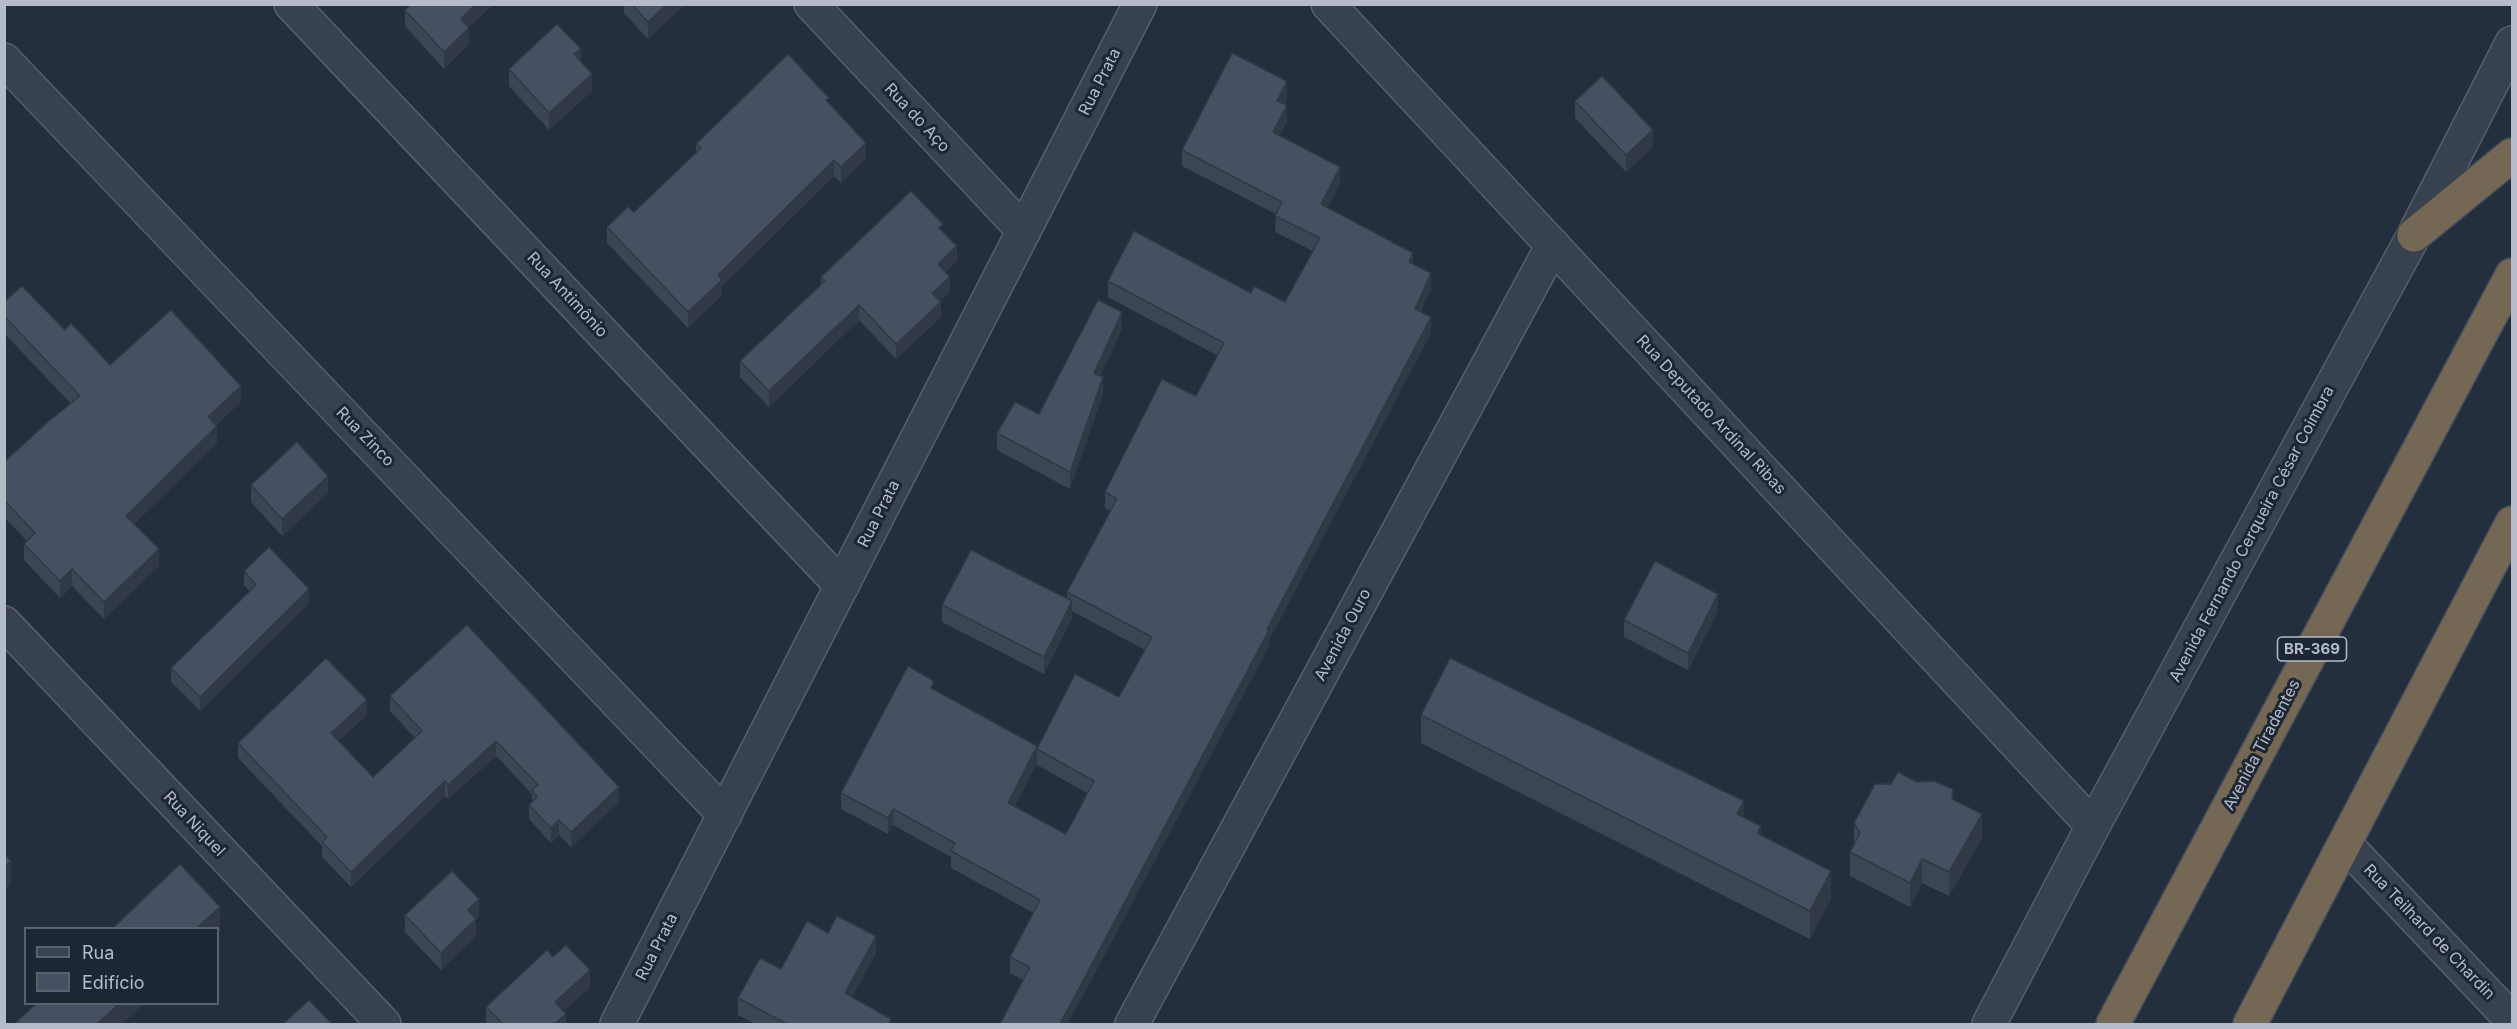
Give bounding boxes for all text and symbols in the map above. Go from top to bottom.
street label: Rua Prata [1075,45,1125,119]
street label: Rua do Aço [880,80,954,156]
street label: Rua Antimônio [523,248,611,342]
street label: Rua Deputado Ardinal Ribas [1632,332,1790,498]
street label: Avenida Fernando Cerqueira César Coimbra [2165,383,2339,685]
street label: Rua Zinco [332,403,398,471]
street label: Rua Prata [854,477,904,551]
street label: Avenida Ouro [1311,586,1375,684]
road number: BR-369 [2278,637,2346,661]
street label: Avenida Tiradentes [2219,676,2305,814]
street label: Rua Niquel [159,788,229,860]
street label: Rua Teilhard de Chardin [2359,860,2499,1004]
street label: Rua Prata [632,910,682,984]
legend [24,927,219,1005]
text: Rua [82,942,114,963]
text: Edifício [82,972,145,993]

